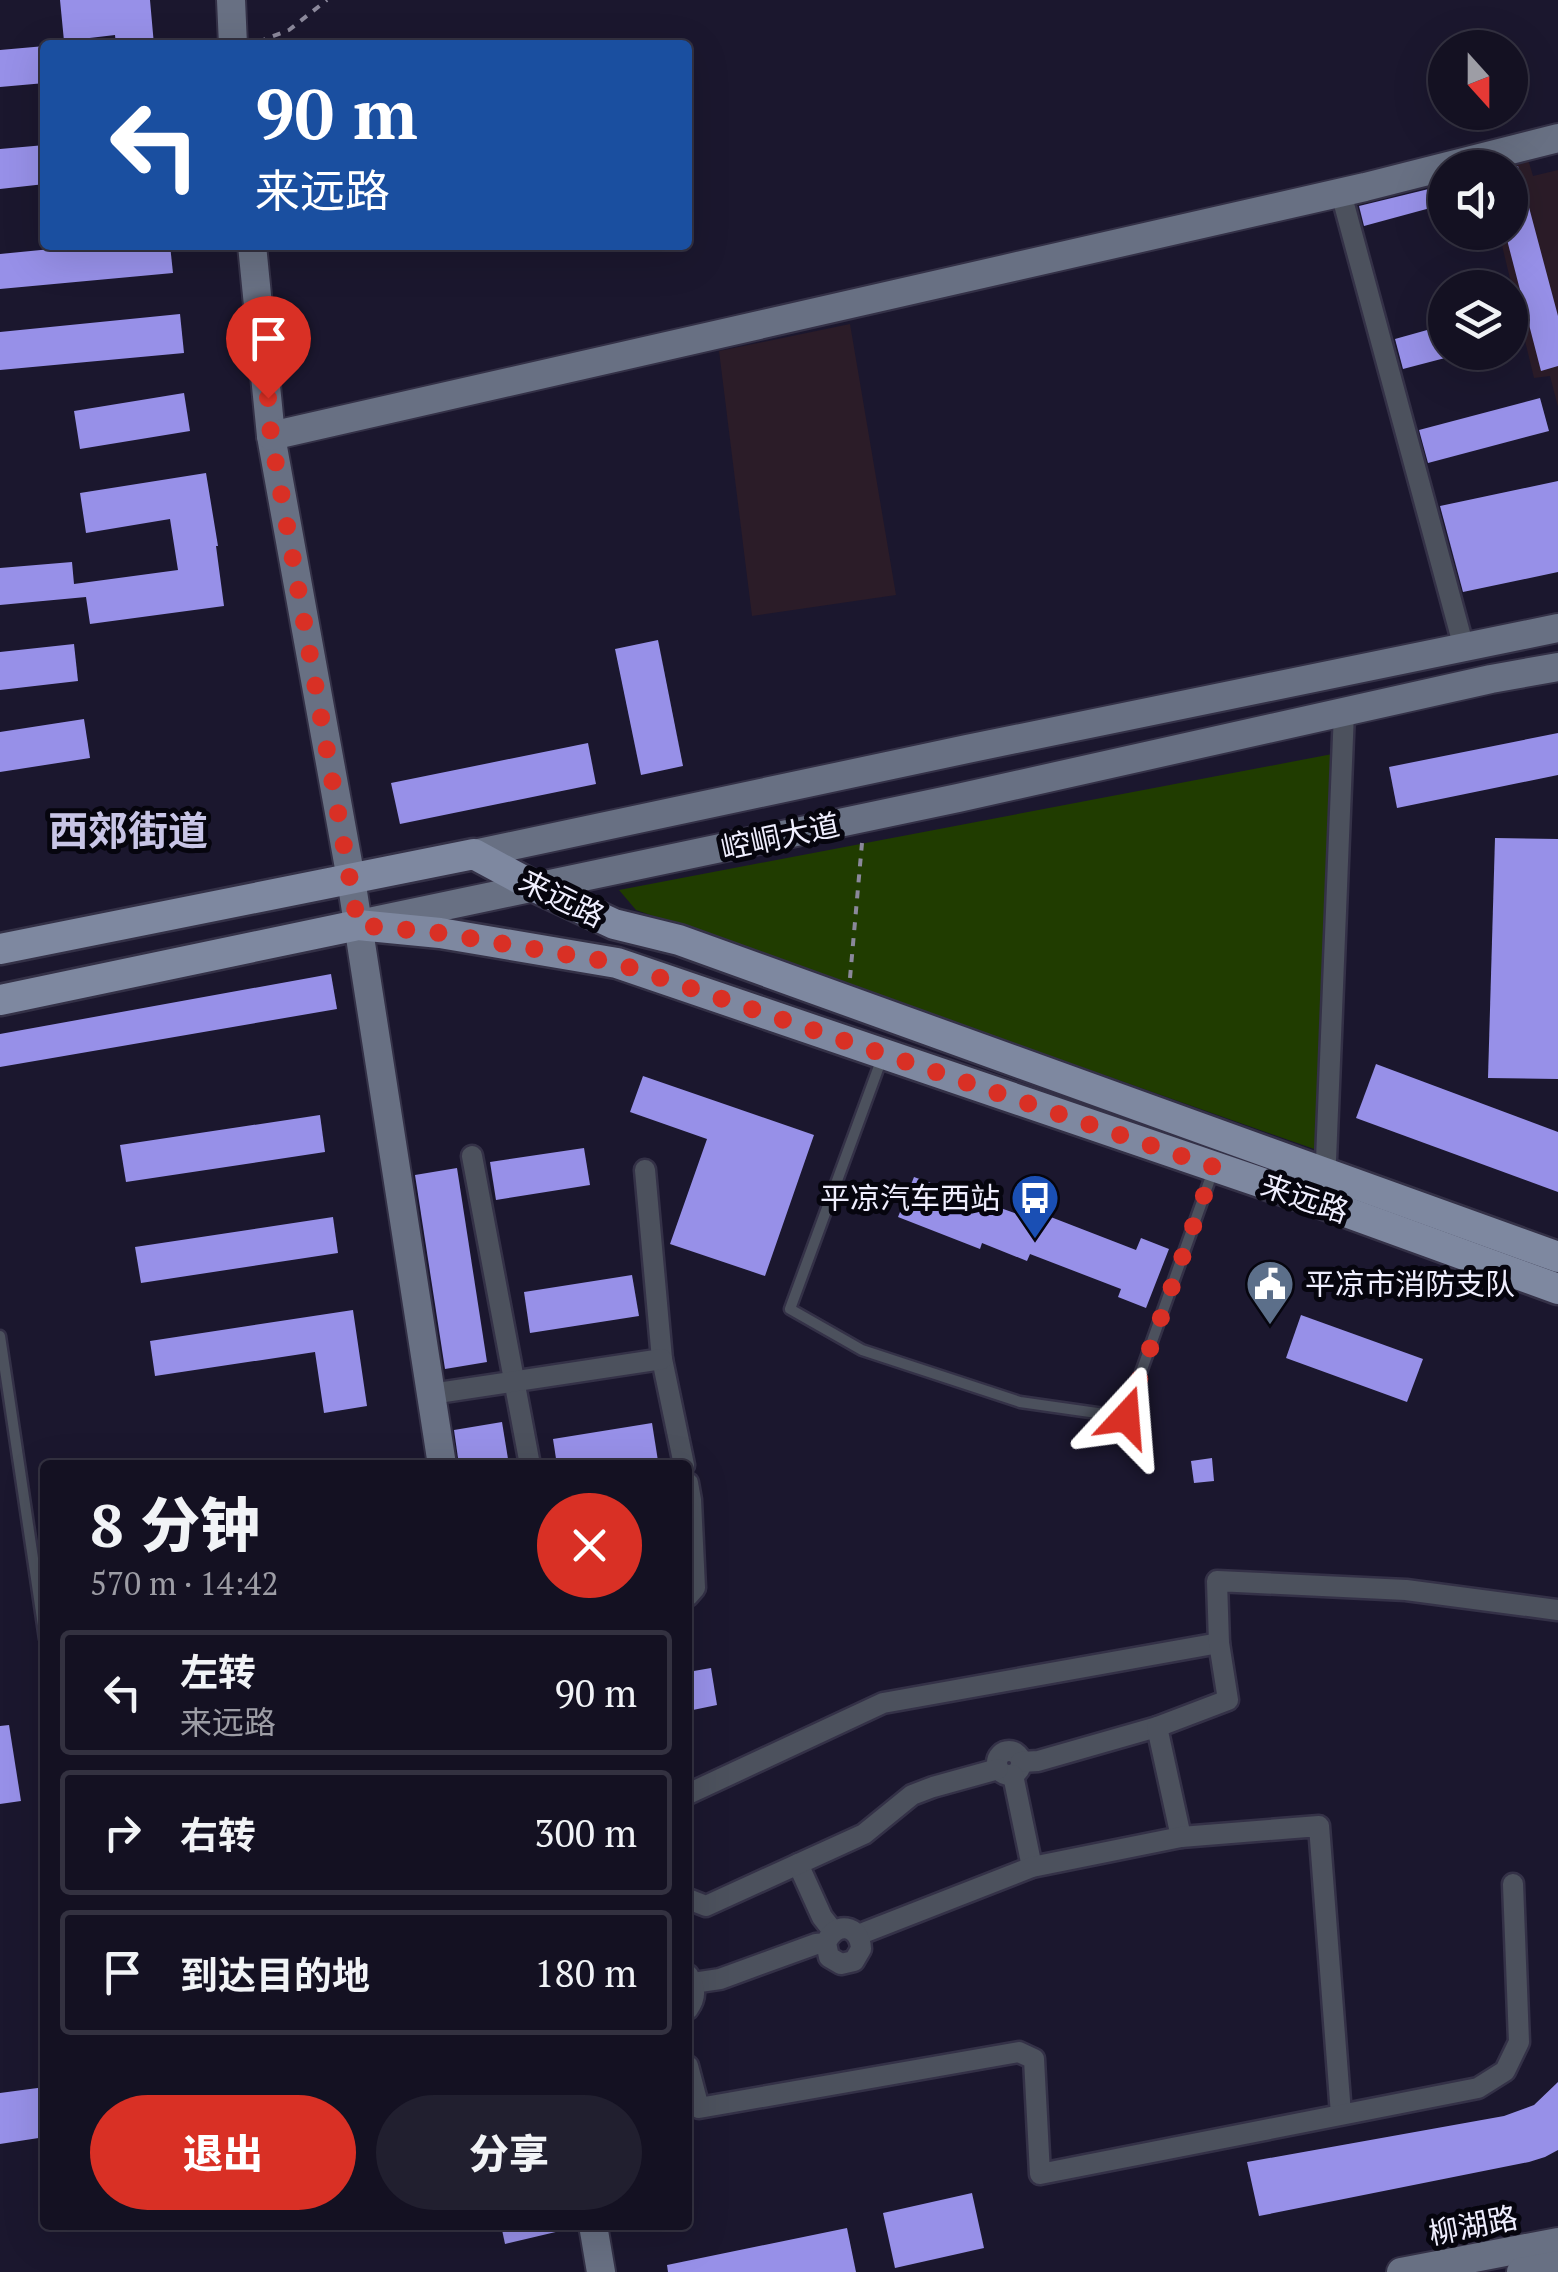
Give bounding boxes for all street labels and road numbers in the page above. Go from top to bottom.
street label: 崆峒大道 [717,804,843,868]
street label: 来远路 [513,860,611,936]
street label: 来远路 [1256,1164,1354,1232]
street label: 柳湖路 [1425,2197,1521,2253]

